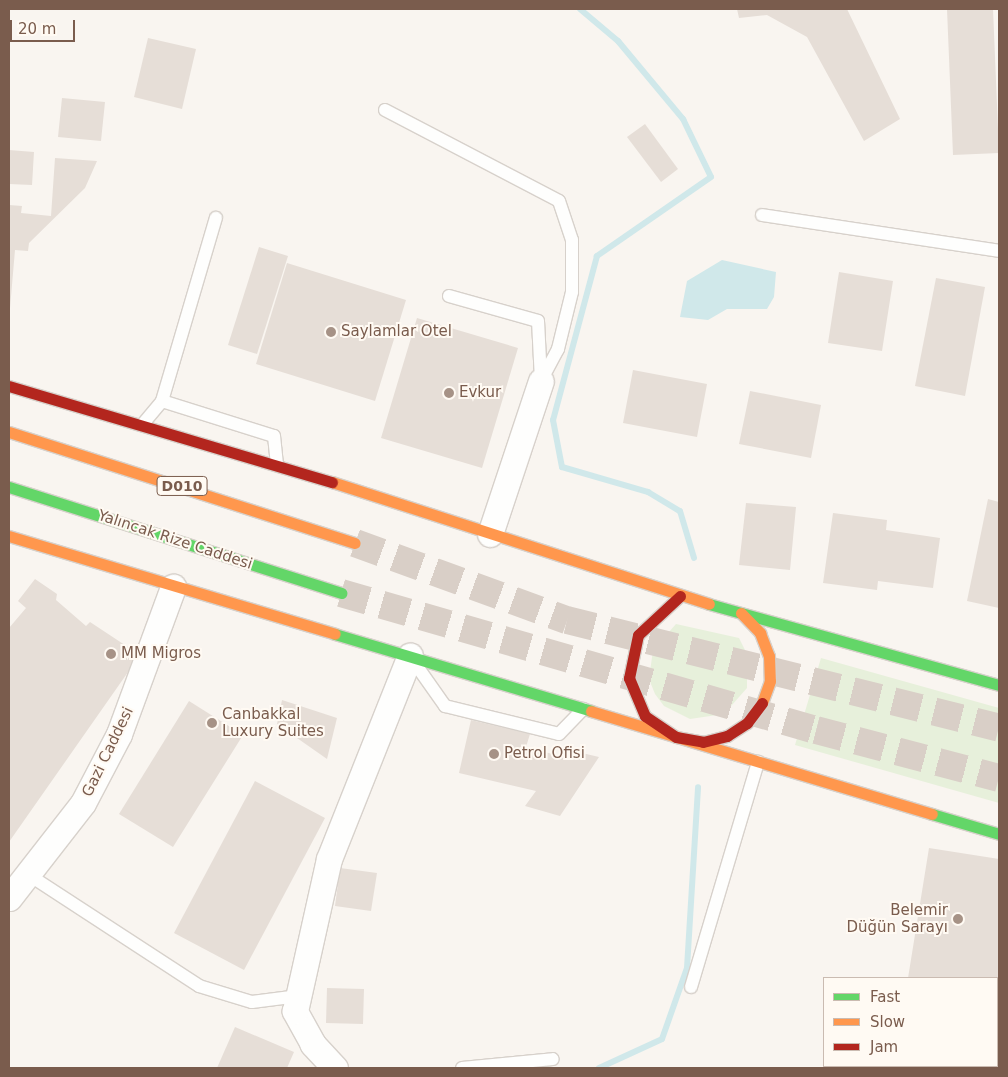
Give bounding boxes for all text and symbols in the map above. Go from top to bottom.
scale bar [12,10,78,42]
text: 20 m [18,20,56,38]
place label: Saylamlar Otel [341,323,452,341]
marker: Saylamlar Otel [325,326,337,338]
place label: Evkur [459,384,501,402]
marker: Evkur [443,387,455,399]
road number: D010 [156,474,208,498]
street label: Yalıncak Rize Caddesi [95,507,255,573]
place label: MM Migros [121,645,201,663]
marker: MM Migros [105,648,117,660]
street label: Gazi Caddesi [79,704,137,800]
place label: Canbakkal Luxury Suites [222,705,324,740]
marker: Canbakkal Luxury Suites [206,717,218,729]
place label: Petrol Ofisi [504,745,585,763]
marker: Petrol Ofisi [488,748,500,760]
place label: Belemir Düğün Sarayı [847,901,948,936]
marker: Belemir Düğün Sarayı [952,913,964,925]
legend [823,977,998,1067]
text: Fast [870,988,900,1006]
text: Slow [870,1013,905,1031]
text: Jam [870,1038,898,1056]

